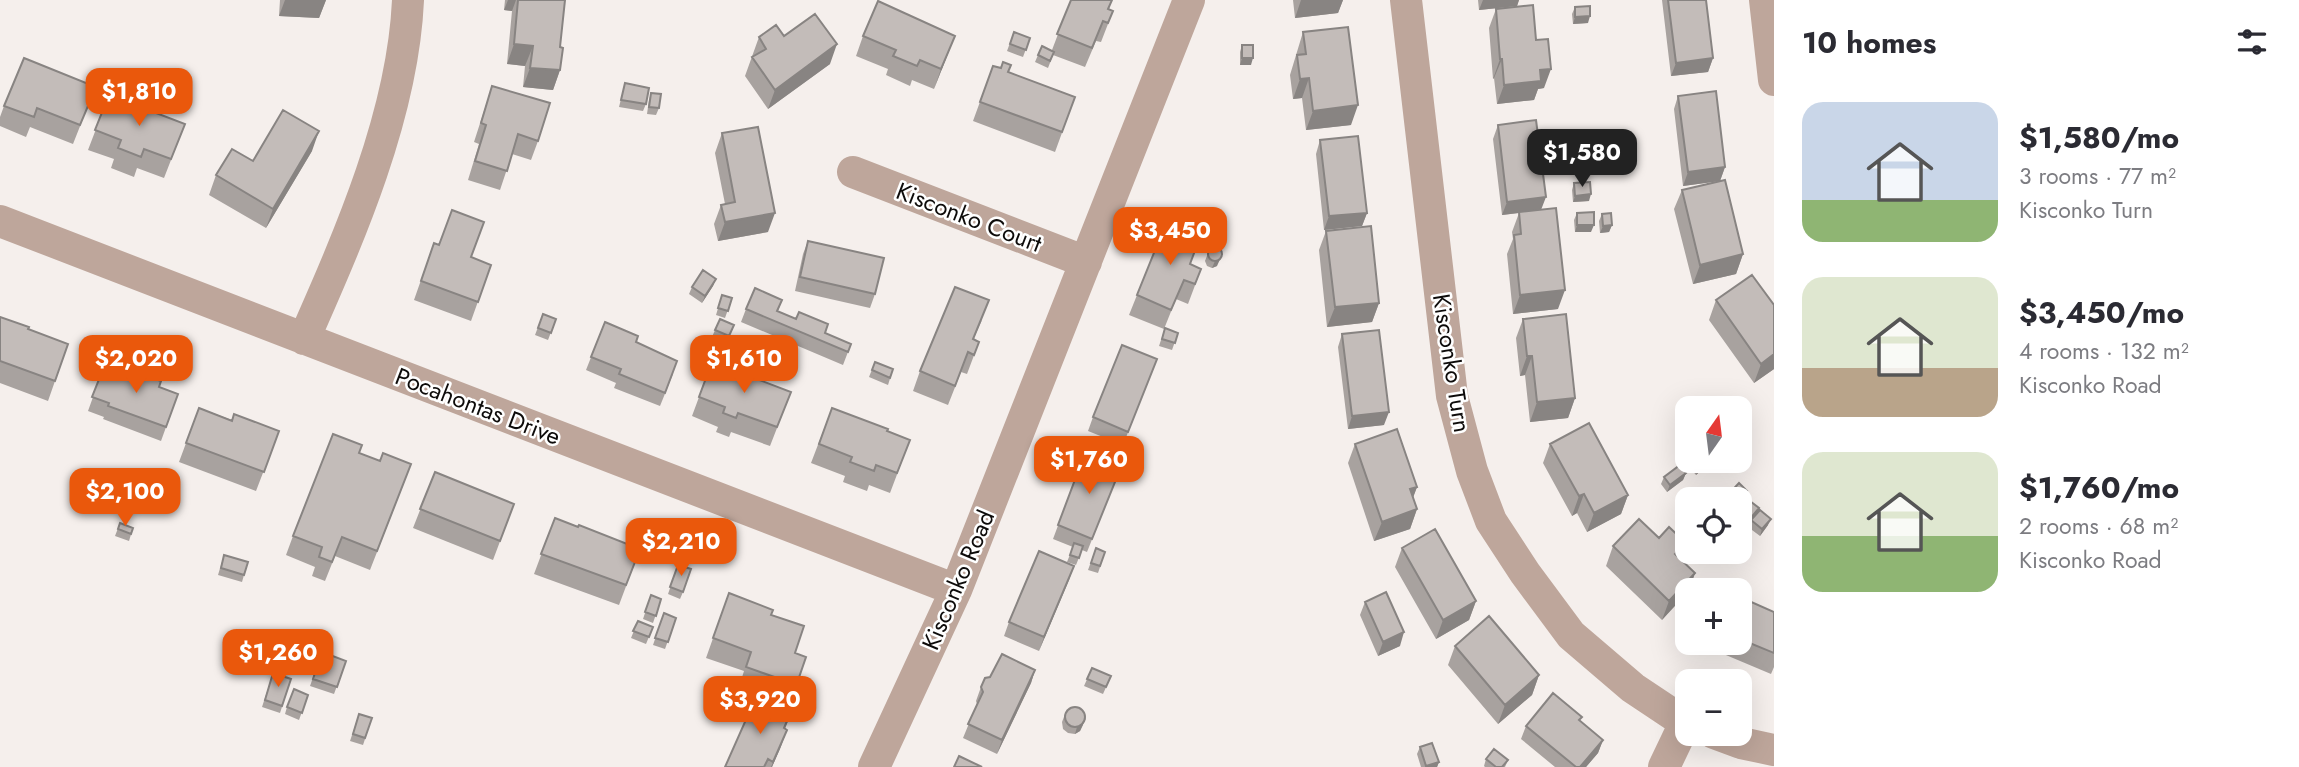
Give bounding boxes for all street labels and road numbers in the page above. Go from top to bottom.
street label: Kisconko Court [891,173,1047,261]
street label: Kisconko Turn [1424,291,1480,435]
street label: Pocahontas Drive [390,358,566,454]
street label: Kisconko Road [913,505,1003,655]

